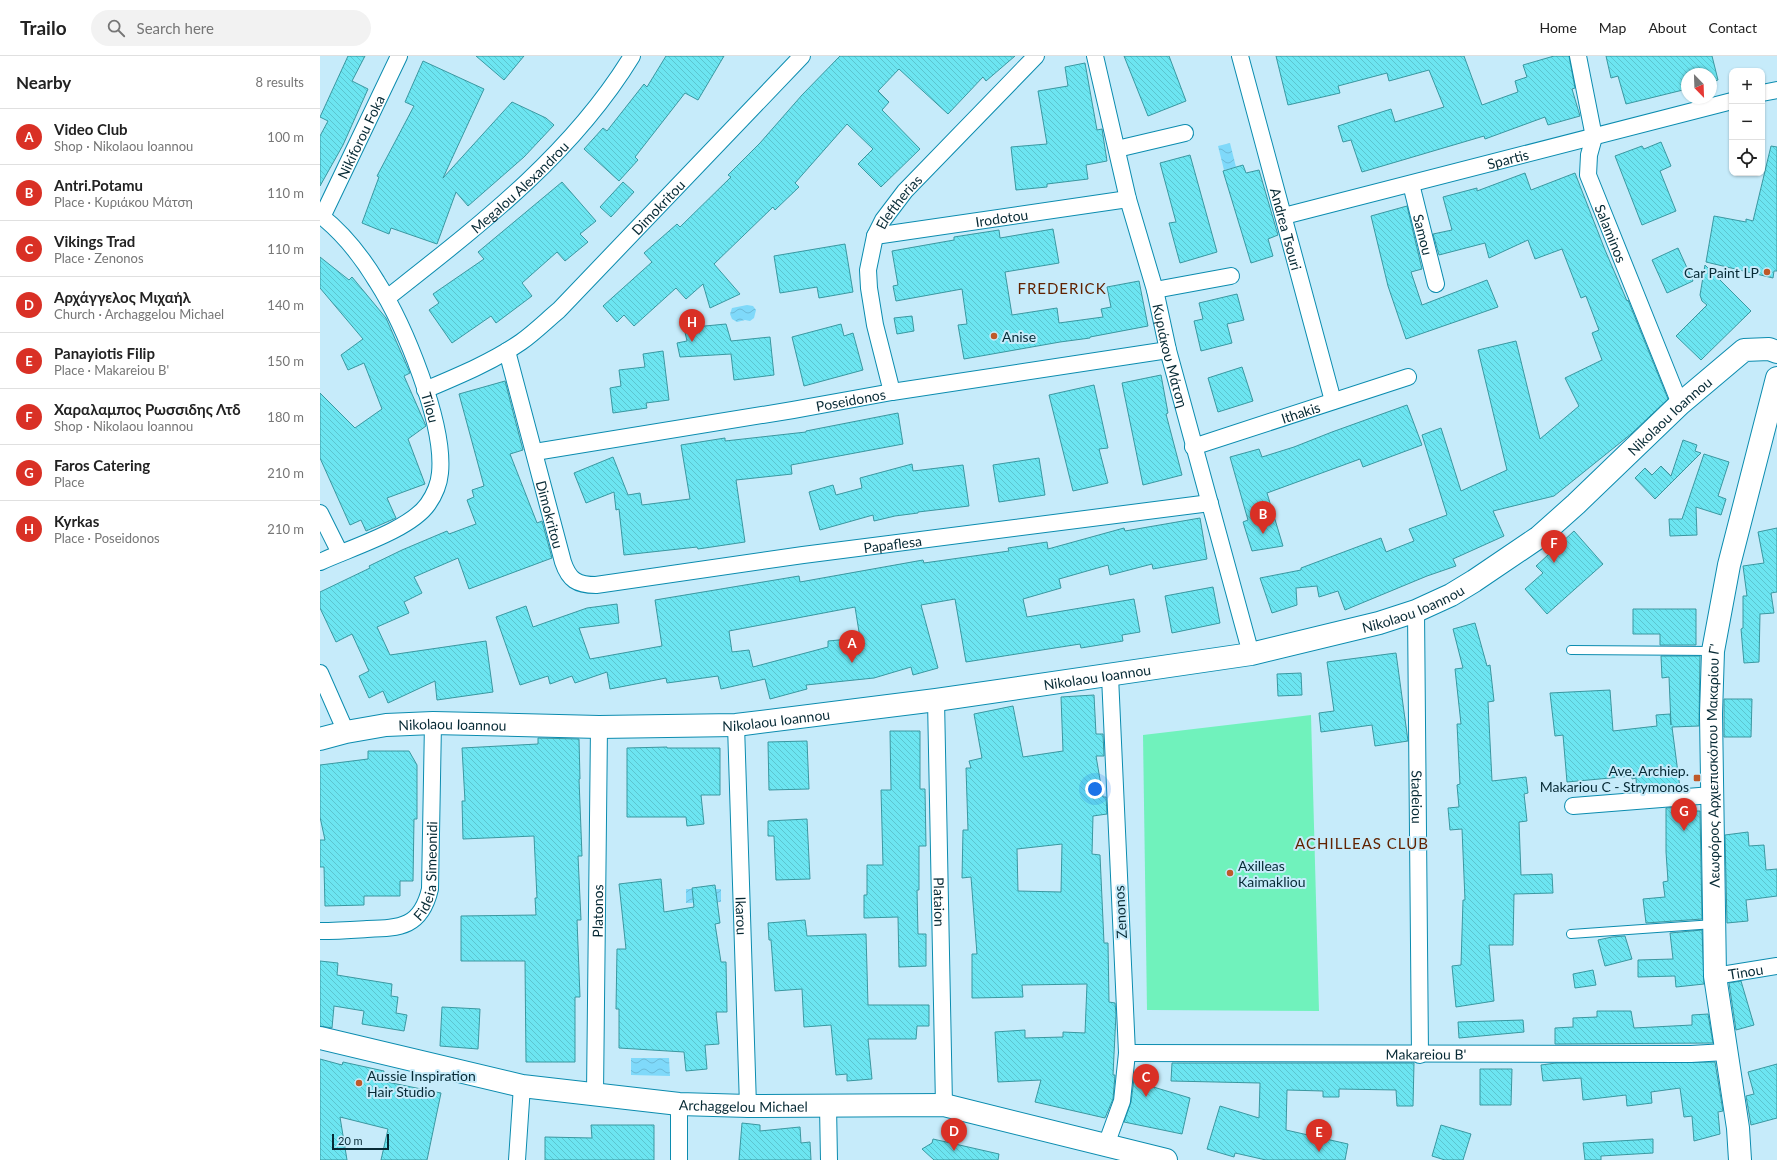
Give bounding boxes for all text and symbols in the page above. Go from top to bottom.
search box [91,10,371,46]
text: Trailo [20,16,67,39]
icon: search [105,17,127,39]
text: Search here [137,19,214,37]
text: Home [1539,19,1577,36]
text: Map [1599,19,1626,36]
text: About [1648,19,1686,36]
text: Contact [1708,19,1757,36]
north arrow [1681,68,1717,104]
map controls [1729,68,1765,176]
button: + [1729,68,1765,104]
text: Nearby [16,72,71,93]
text: 8 results [256,74,304,90]
street label: Nikiforou Foka [333,92,388,181]
button: − [1729,104,1765,140]
text: Video Club [54,120,128,138]
text: A [24,129,34,145]
text: 100 m [267,129,304,145]
street label: Megalou Alexandrou [467,137,572,236]
text: Shop · Nikolaou Ioannou [54,138,193,154]
button: locate [1729,140,1765,176]
street label: Spartis [1485,145,1530,172]
street label: Eleftherias [871,171,925,232]
text: Antri.Potamu [54,176,143,194]
street label: Dimokritou [627,176,688,238]
text: B [25,185,33,201]
text: 110 m [267,185,304,201]
street label: Andrea Tsouri [1267,186,1306,272]
text: Place · Κυριάκου Μάτση [54,194,193,210]
street label: Salaminos [1592,202,1631,265]
street label: Irodotou [974,205,1029,230]
street label: Samou [1410,212,1437,257]
text: Vikings Trad [54,232,135,250]
text: C [25,241,33,257]
text: 110 m [267,241,304,257]
text: Place · Zenonos [54,250,144,266]
place label: Car Paint LP [1684,264,1759,281]
marker: Car Paint LP [1762,267,1772,277]
district label: FREDERICK [1017,279,1107,297]
text: Αρχάγγελος Μιχαήλ [54,288,191,306]
text: D [24,297,34,313]
text: 140 m [267,297,304,313]
street label: Κυριάκου Μάτση [1150,302,1192,409]
text: Church · Archaggelou Michael [54,306,224,322]
pin: H [679,309,705,342]
place label: Anise [1002,328,1036,345]
marker: Anise [989,331,999,341]
text: Panayiotis Filip [54,344,155,362]
text: E [25,353,33,369]
text: 150 m [267,353,304,369]
text: Place · Makareiou B' [54,362,169,378]
street label: Nikolaou Ioannou [1624,373,1715,459]
street label: Poseidonos [814,385,887,414]
street label: Tilou [418,390,443,424]
street label: Ithakis [1279,398,1322,426]
text: Χαραλαμπος Ρωσσιδης Λτδ [54,400,241,418]
text: F [25,409,33,425]
text: 180 m [267,409,304,425]
text: Shop · Nikolaou Ioannou [54,418,193,434]
text: Faros Catering [54,456,150,474]
text: G [24,465,34,481]
text: 210 m [267,465,304,481]
text: Place [54,474,84,490]
street label: Dimokritou [533,478,568,550]
pin: B [1250,501,1276,534]
text: Kyrkas [54,512,99,530]
text: H [24,521,34,537]
text: 210 m [267,521,304,537]
text: Place · Poseidonos [54,530,160,546]
pin: F [1541,530,1567,563]
street label: Papaflesa [862,531,923,556]
street label: Nikolaou Ioannou [1360,581,1467,635]
pin: A [839,630,865,663]
street label: Λεωφόρος Αρχιεπισκόπου Μακαρίου Γ' [1702,642,1723,888]
street label: Nikolaou Ioannou [1042,660,1152,693]
street label: Nikolaou Ioannou [722,705,831,734]
street label: Nikolaou Ioannou [398,714,507,733]
place label: Ave. Archiep. Makariou C - Strymonos [1540,762,1689,795]
street label: Stadeiou [1409,770,1426,824]
marker: Ave. Archiep. Makariou C - Strymonos [1692,773,1702,783]
your location [1085,779,1105,799]
pin: G [1671,798,1697,831]
street label: Fideia Simeonidi [409,821,440,924]
district label: ACHILLEAS CLUB [1295,834,1429,852]
place label: Axilleas Kaimakliou [1238,857,1306,890]
marker: Axilleas Kaimakliou [1225,868,1235,878]
street label: Plataion [931,877,949,927]
street label: Platonos [588,884,606,938]
street label: Zenonos [1110,885,1130,939]
street label: Ikarou [733,896,751,935]
street label: Tinou [1727,960,1764,982]
street label: Makareiou B' [1386,1045,1466,1062]
pin: C [1133,1064,1159,1097]
place label: Aussie Inspiration Hair Studio [367,1067,476,1100]
marker: Aussie Inspiration Hair Studio [354,1078,364,1088]
street label: Archaggelou Michael [679,1096,808,1115]
pin: D [941,1118,967,1151]
pin: E [1306,1119,1332,1152]
scale bar [332,1132,389,1151]
text: 20 m [338,1134,363,1147]

